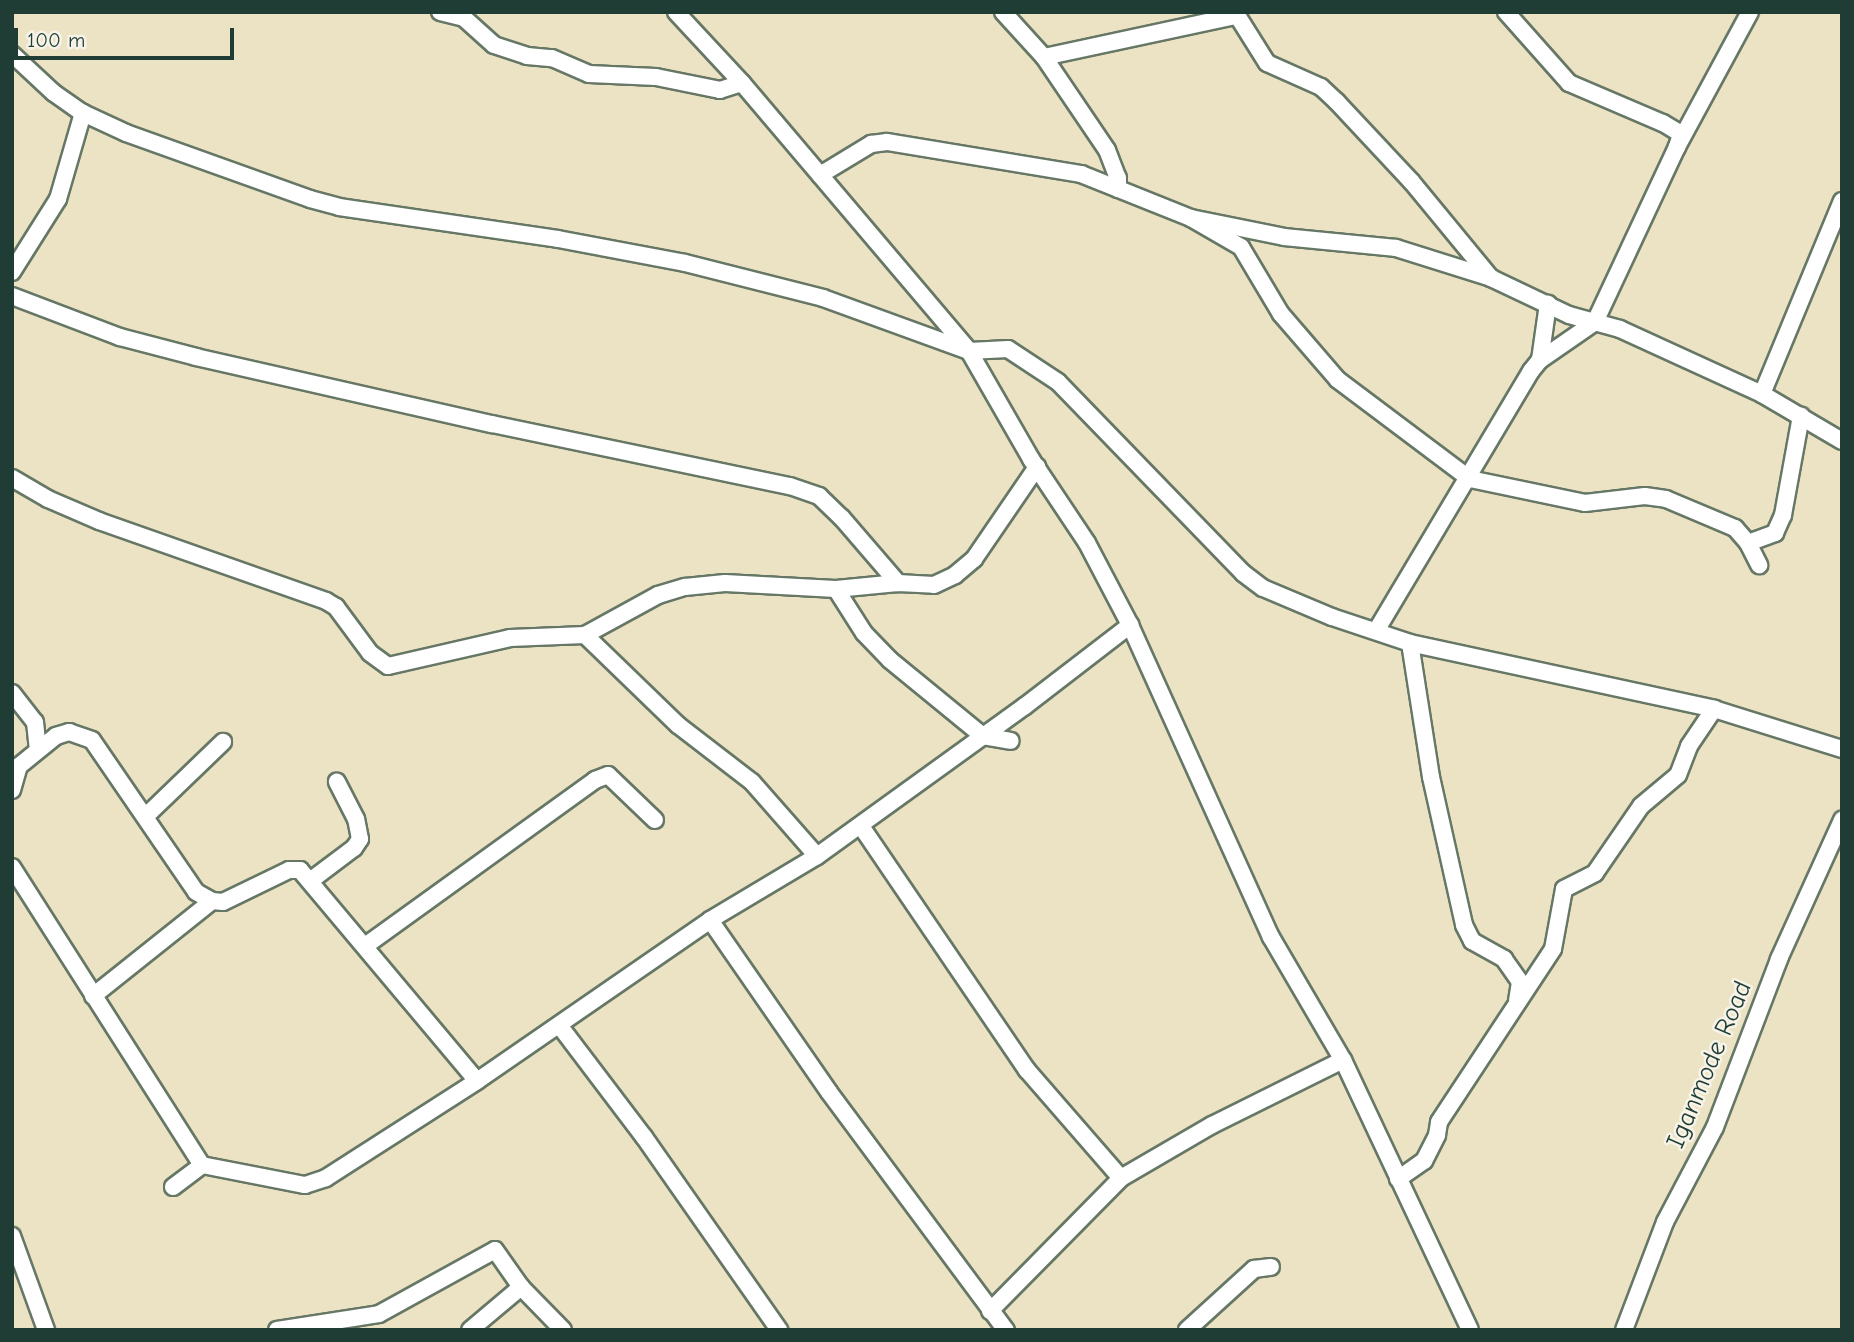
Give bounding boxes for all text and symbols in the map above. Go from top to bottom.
scale bar [18,14,238,58]
text: 100 m [27,28,85,52]
street label: Iganmode Road [1661,977,1759,1153]

